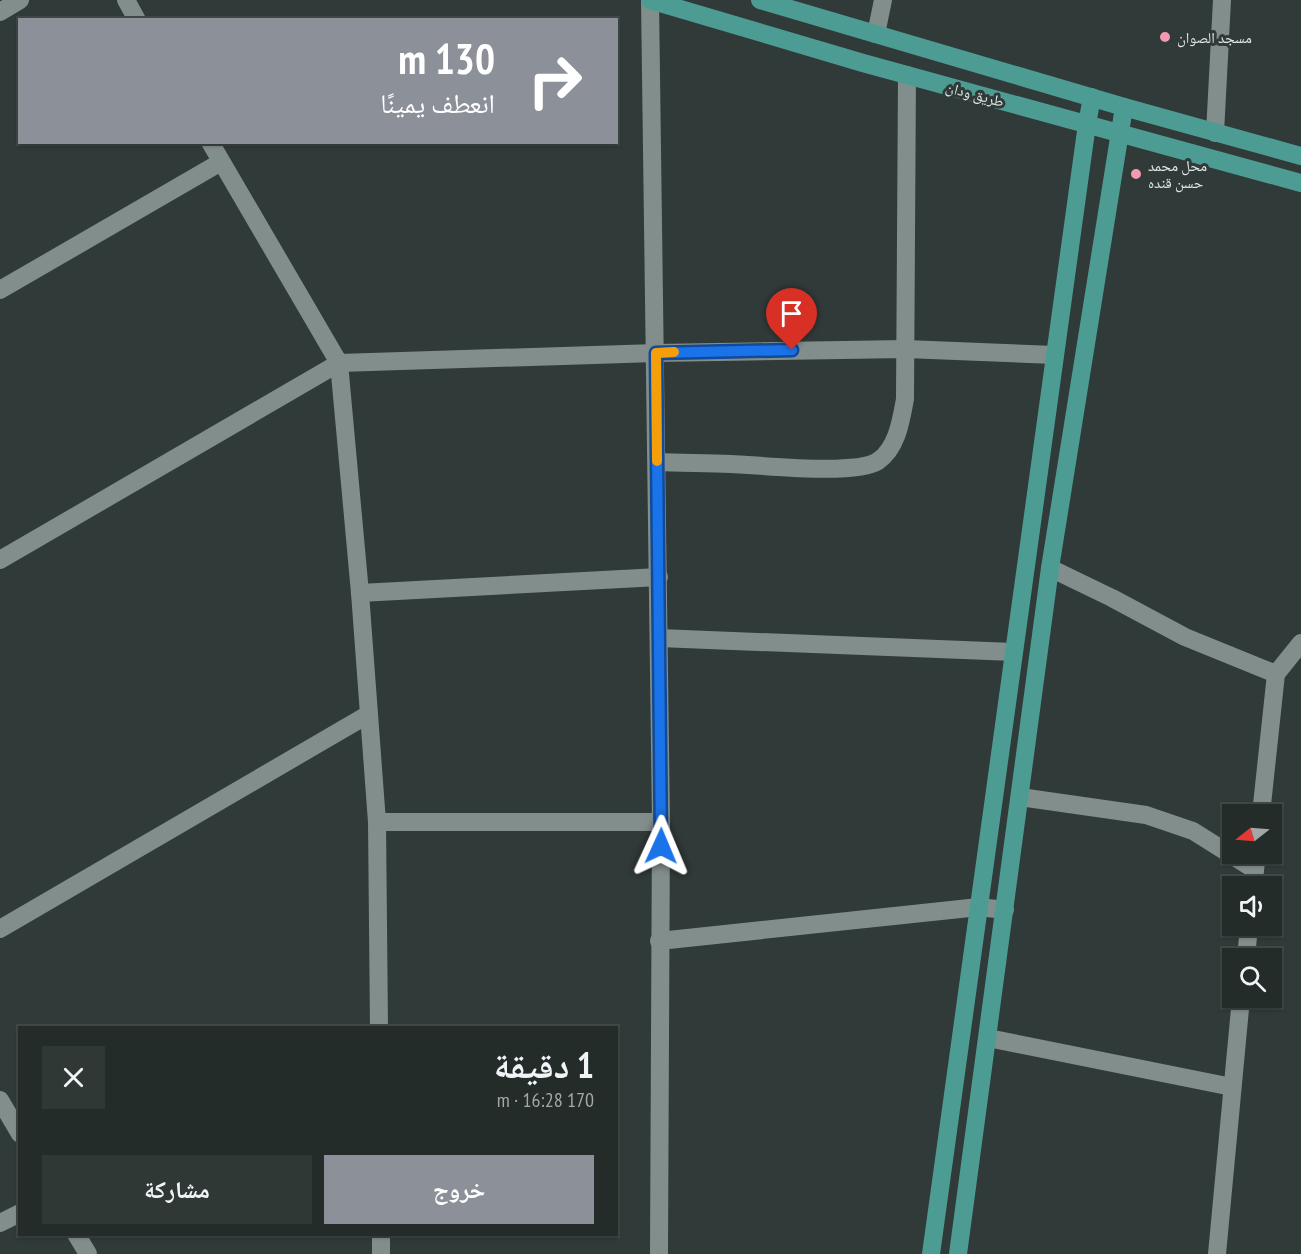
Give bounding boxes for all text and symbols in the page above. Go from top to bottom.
place label: مسجد الصوان [1177,28,1252,48]
marker: مسجد الصوان [1158,30,1172,44]
text: 130 m [398,31,495,86]
icon: right [516,42,594,120]
street label: طريق ودان [944,77,1006,112]
text: انعطف يمينًا [380,86,495,120]
place label: محل محمد حسن قنده [1148,156,1207,193]
marker: محل محمد حسن قنده [1129,167,1143,181]
pin [766,288,817,350]
icon: arrive [775,297,808,330]
north arrow [1222,804,1282,864]
map controls [1222,804,1282,1008]
position arrow [629,814,693,878]
button: sound [1222,876,1282,936]
button: search [1222,948,1282,1008]
text: 1 دقيقة [494,1041,594,1088]
button: close [42,1046,105,1109]
text: 170 m · 16:28 [497,1087,594,1113]
button: مشاركة [42,1155,312,1224]
button: خروج [324,1155,594,1224]

